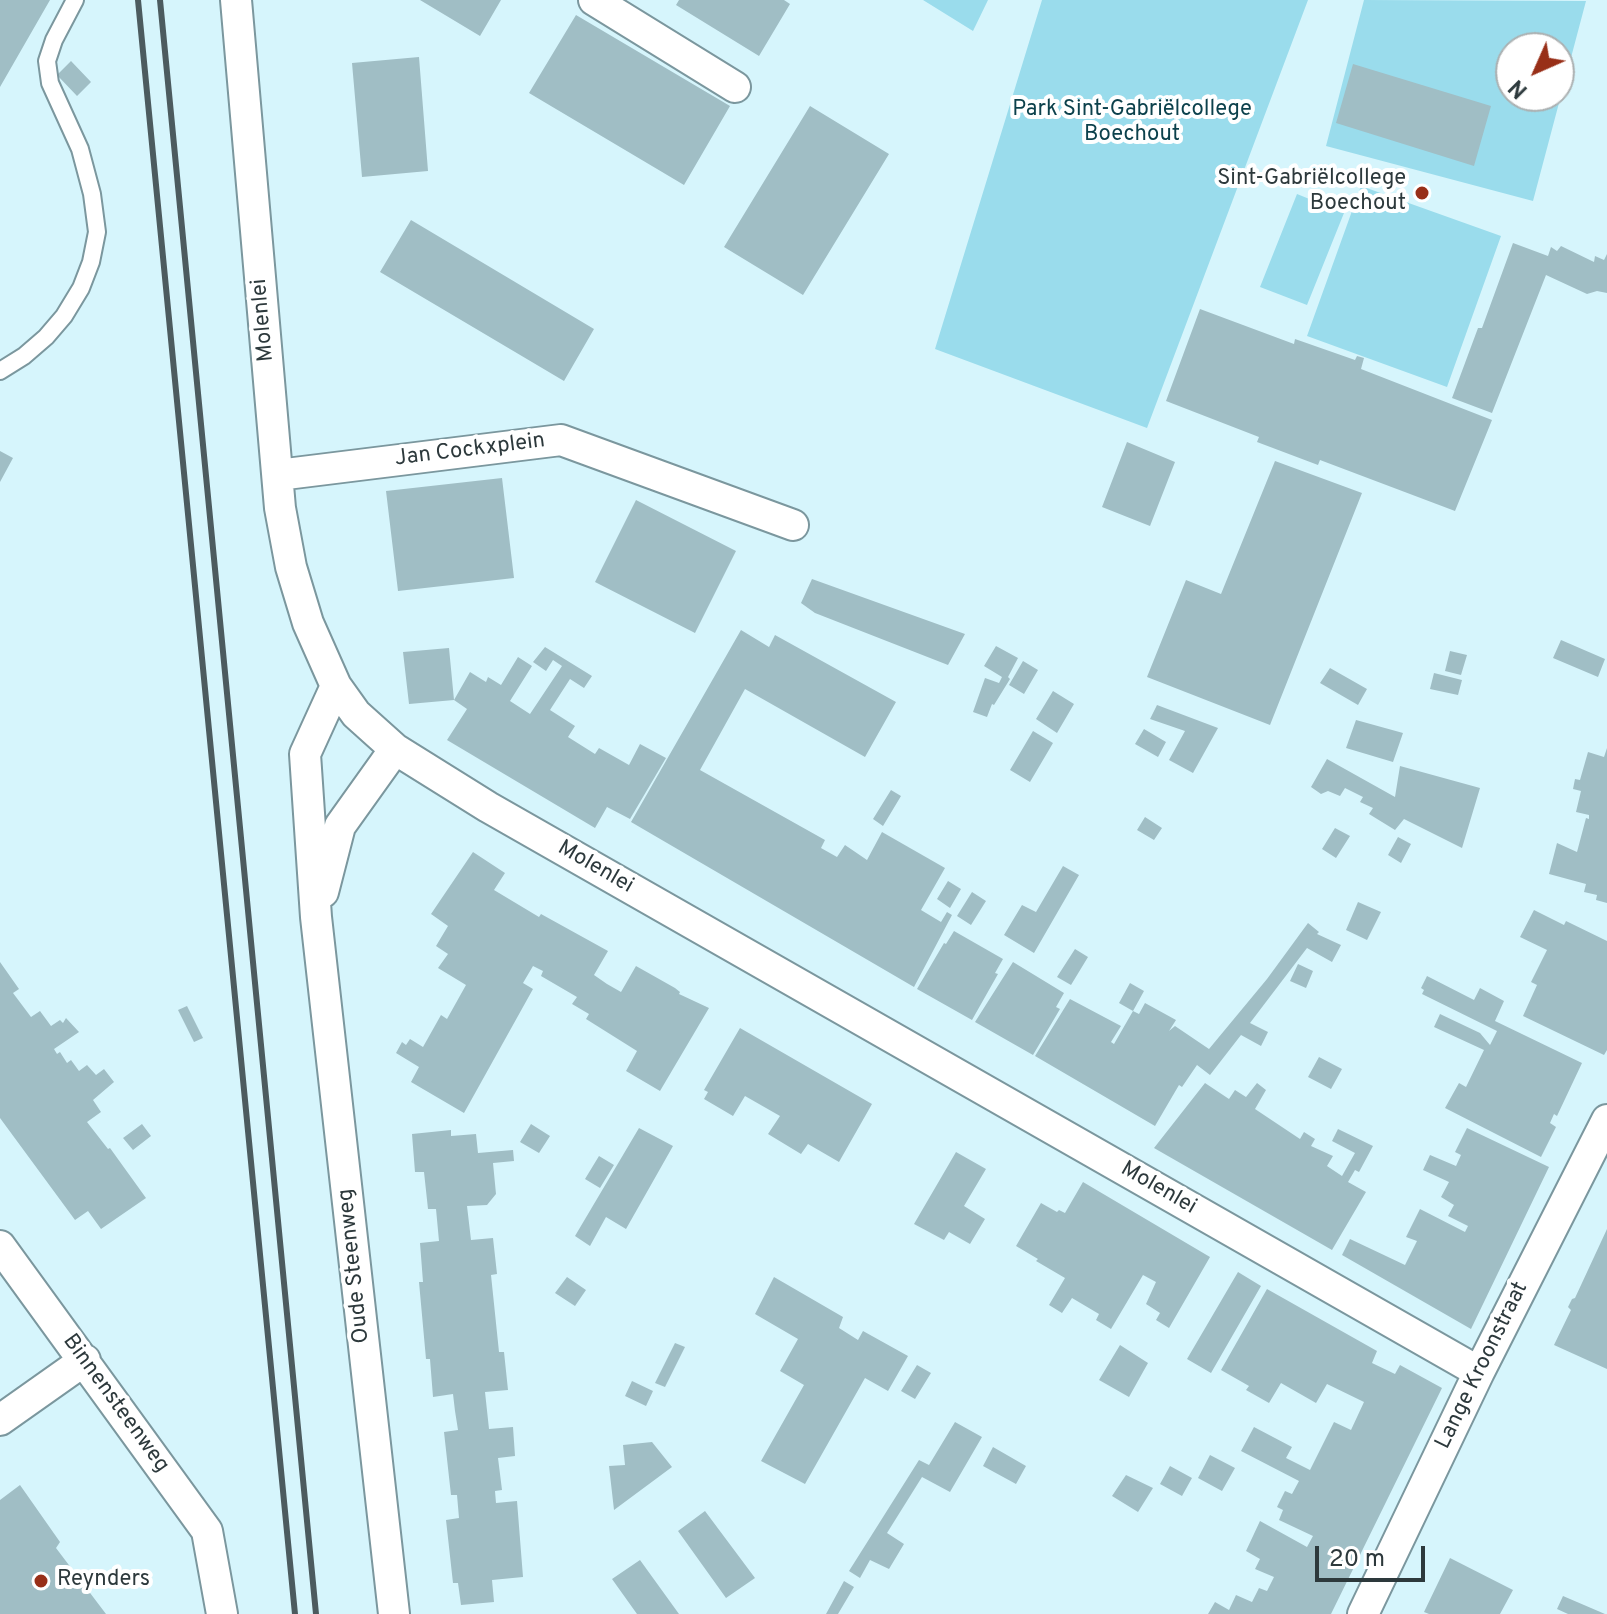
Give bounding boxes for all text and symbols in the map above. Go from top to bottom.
north arrow [1495,32,1575,112]
text: N [1504,73,1534,103]
park label: Park Sint-Gabriëlcollege Boechout [1012,98,1252,150]
place label: Sint-Gabriëlcollege Boechout [1217,167,1406,218]
marker: Sint-Gabriëlcollege Boechout [1413,184,1431,202]
street label: Molenlei [247,277,281,363]
street label: Jan Cockxplein [393,429,547,473]
street label: Molenlei [552,836,638,900]
street label: Molenlei [1115,1157,1201,1221]
street label: Oude Steenweg [334,1187,376,1345]
street label: Lange Kroonstraat [1431,1278,1535,1454]
street label: Binnensteenweg [56,1330,174,1478]
scale bar [1319,1530,1429,1580]
text: 20 m [1329,1545,1385,1575]
place label: Reynders [57,1568,150,1594]
marker: Reynders [32,1572,50,1590]

